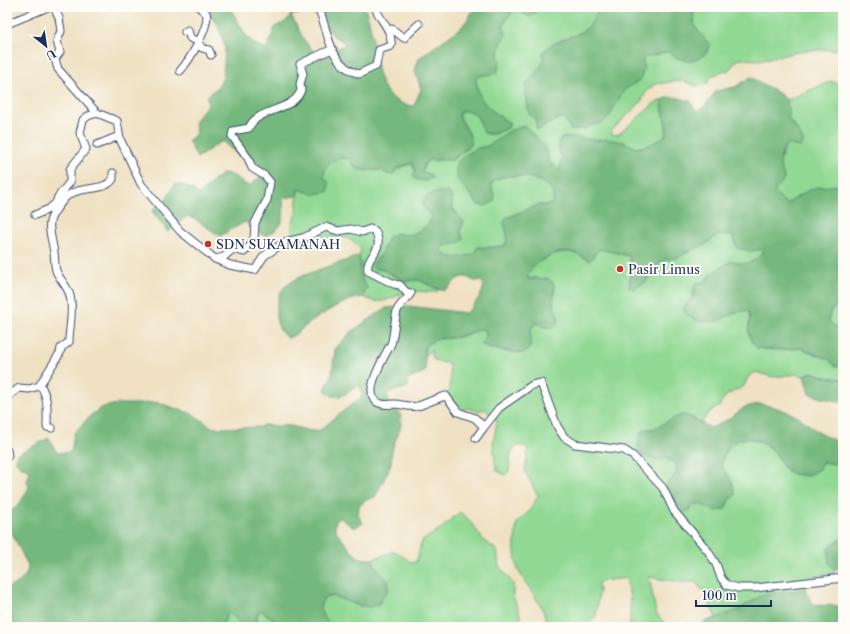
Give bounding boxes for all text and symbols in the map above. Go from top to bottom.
north arrow [26,26,66,66]
text: U [44,46,58,63]
place label: SDN SUKAMANAH [216,236,340,252]
marker: SDN SUKAMANAH [203,239,213,249]
place label: Pasir Limus [628,261,700,277]
marker: Pasir Limus [615,264,625,274]
scale bar [696,582,771,608]
text: 100 m [702,588,737,603]

